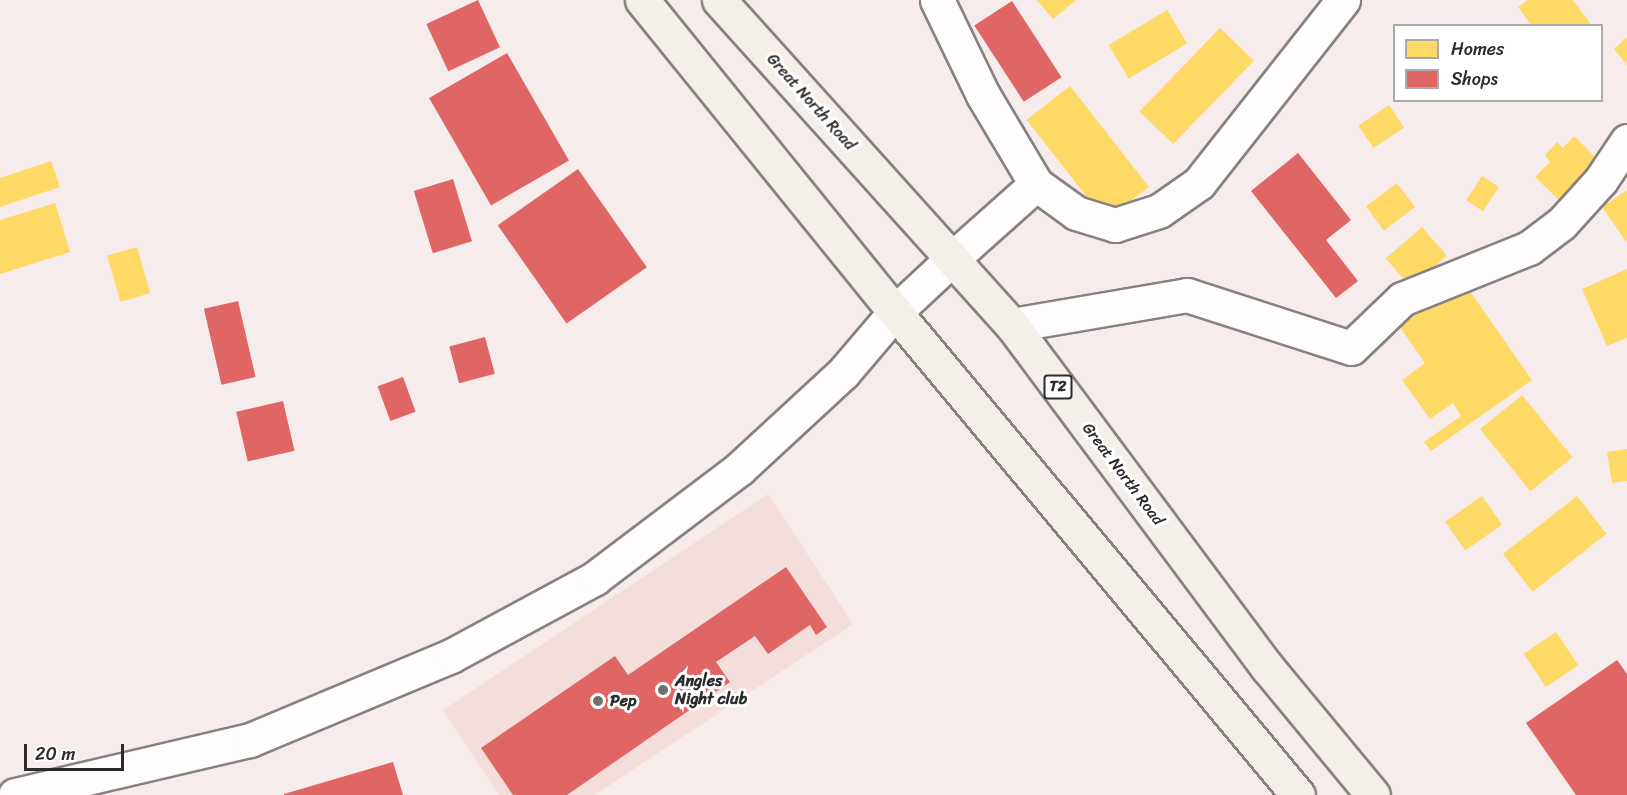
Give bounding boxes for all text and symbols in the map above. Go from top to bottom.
legend [1393,24,1603,102]
text: Homes [1451,33,1504,65]
street label: Great North Road [763,50,859,154]
text: Shops [1451,63,1498,95]
road number: T2 [1043,375,1073,399]
street label: Great North Road [1078,419,1168,529]
place label: Angles Night club [675,671,747,709]
marker: Angles Night club [656,683,670,697]
place label: Pep [610,691,636,711]
marker: Pep [591,694,605,708]
scale bar [27,732,128,770]
text: 20 m [35,738,75,770]

